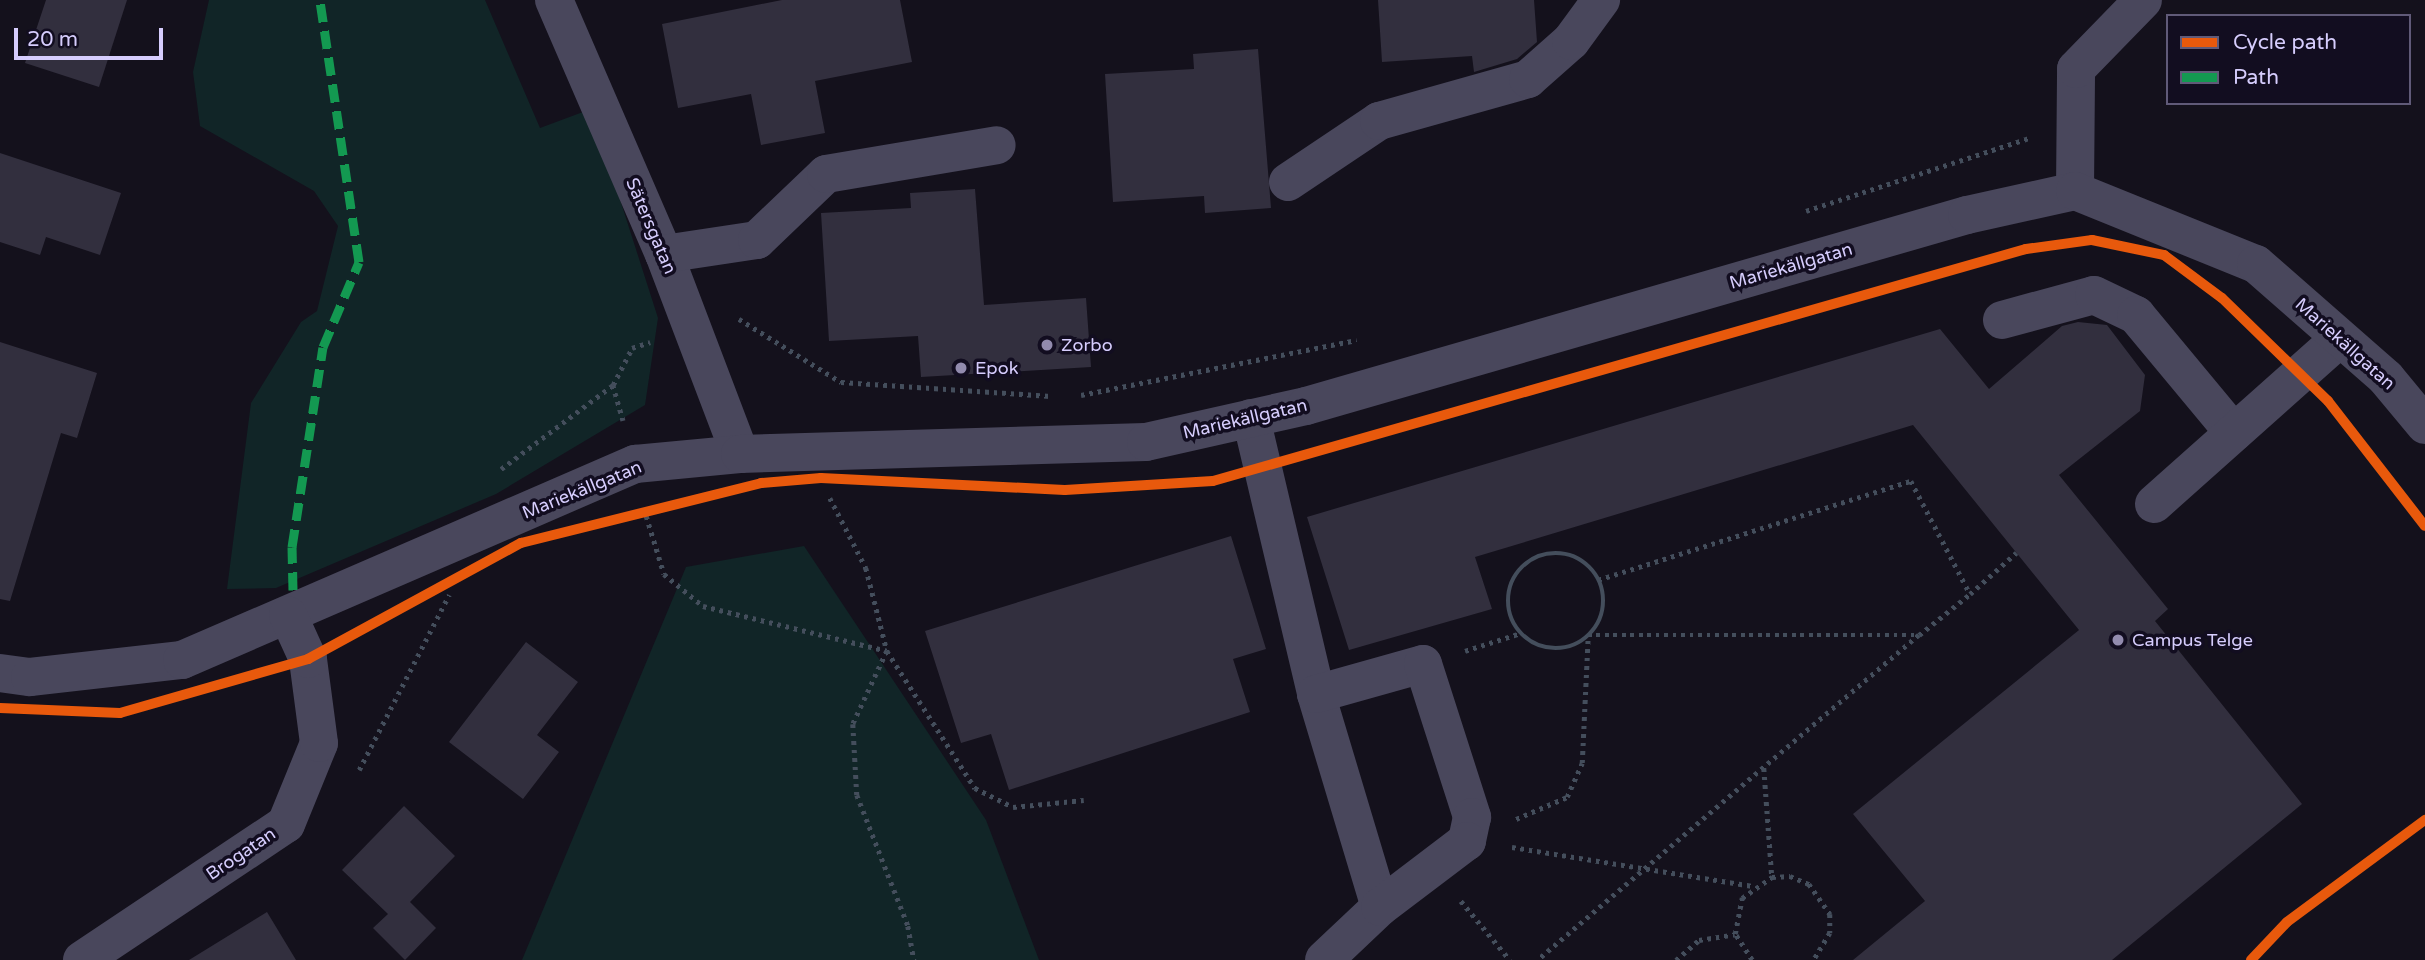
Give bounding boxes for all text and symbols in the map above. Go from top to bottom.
scale bar [18,14,166,58]
legend [2166,14,2411,105]
text: 20 m [27,27,78,52]
text: Cycle path [2233,30,2337,55]
text: Path [2233,65,2279,90]
street label: Sätersgatan [621,175,681,277]
street label: Mariekällgatan [1727,238,1855,294]
street label: Mariekällgatan [2291,293,2399,395]
place label: Zorbo [1061,334,1113,356]
marker: Zorbo [1039,337,1055,353]
place label: Epok [975,357,1018,379]
marker: Epok [953,360,969,376]
street label: Mariekällgatan [1181,394,1309,444]
street label: Mariekällgatan [519,456,645,524]
place label: Campus Telge [2132,629,2253,651]
marker: Campus Telge [2110,632,2126,648]
street label: Brogatan [202,823,280,885]

